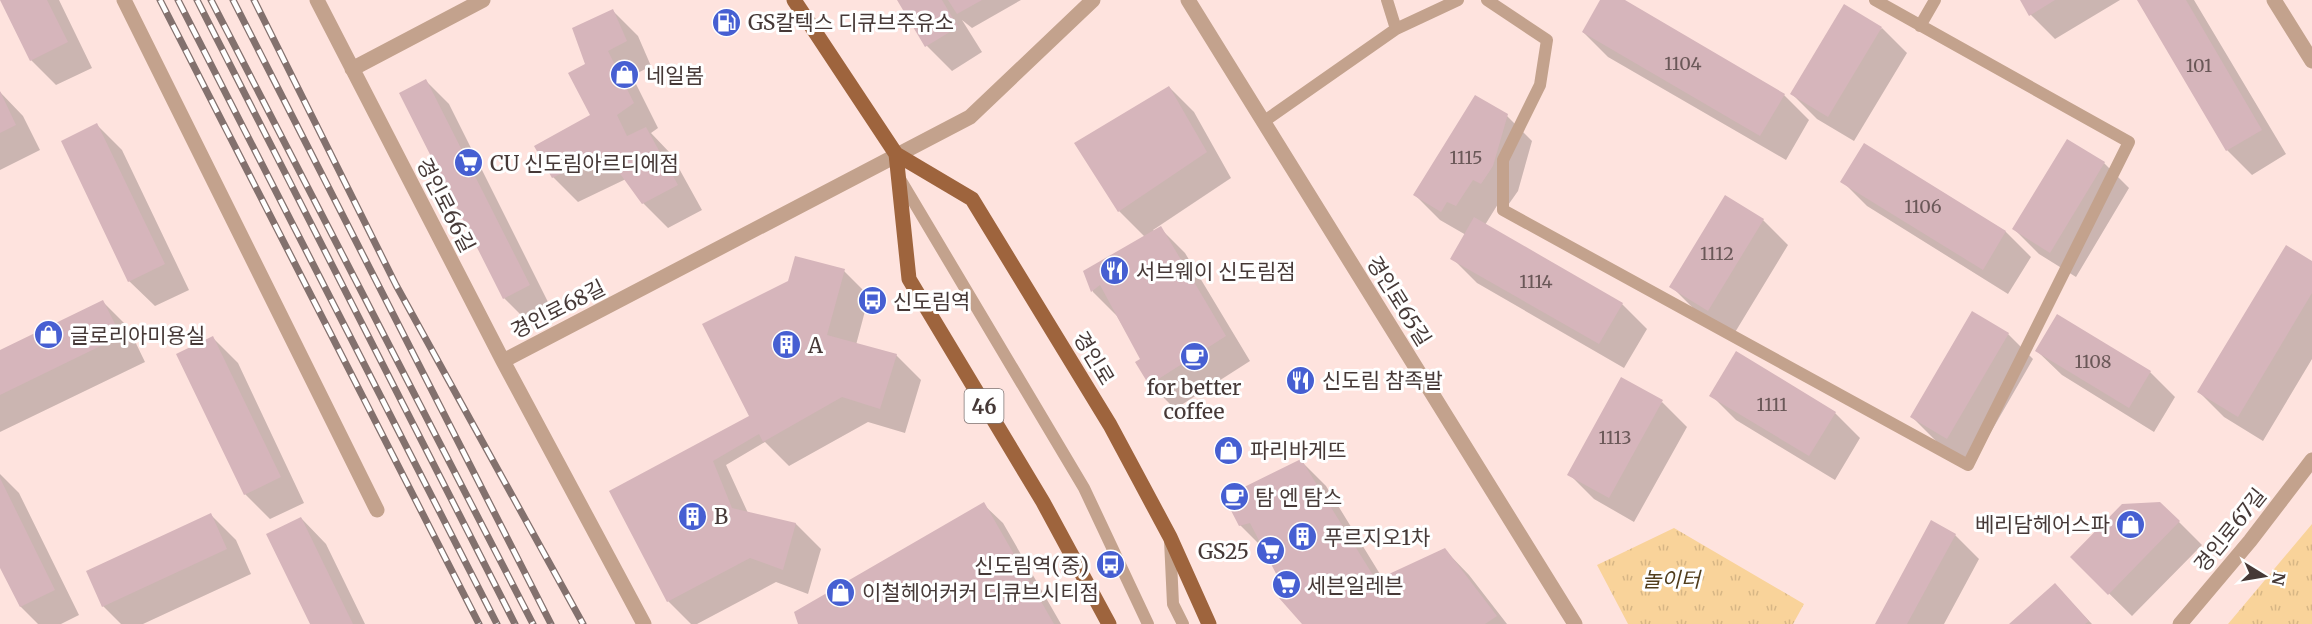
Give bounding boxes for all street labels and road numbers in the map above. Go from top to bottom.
street label: 경인로66길 [411,153,481,257]
street label: 경인로65길 [1361,251,1437,351]
street label: 경인로68길 [506,274,610,344]
street label: 경인로 [1068,326,1120,390]
road number: 46 [964,389,1004,423]
street label: 경인로67길 [2188,483,2272,577]

